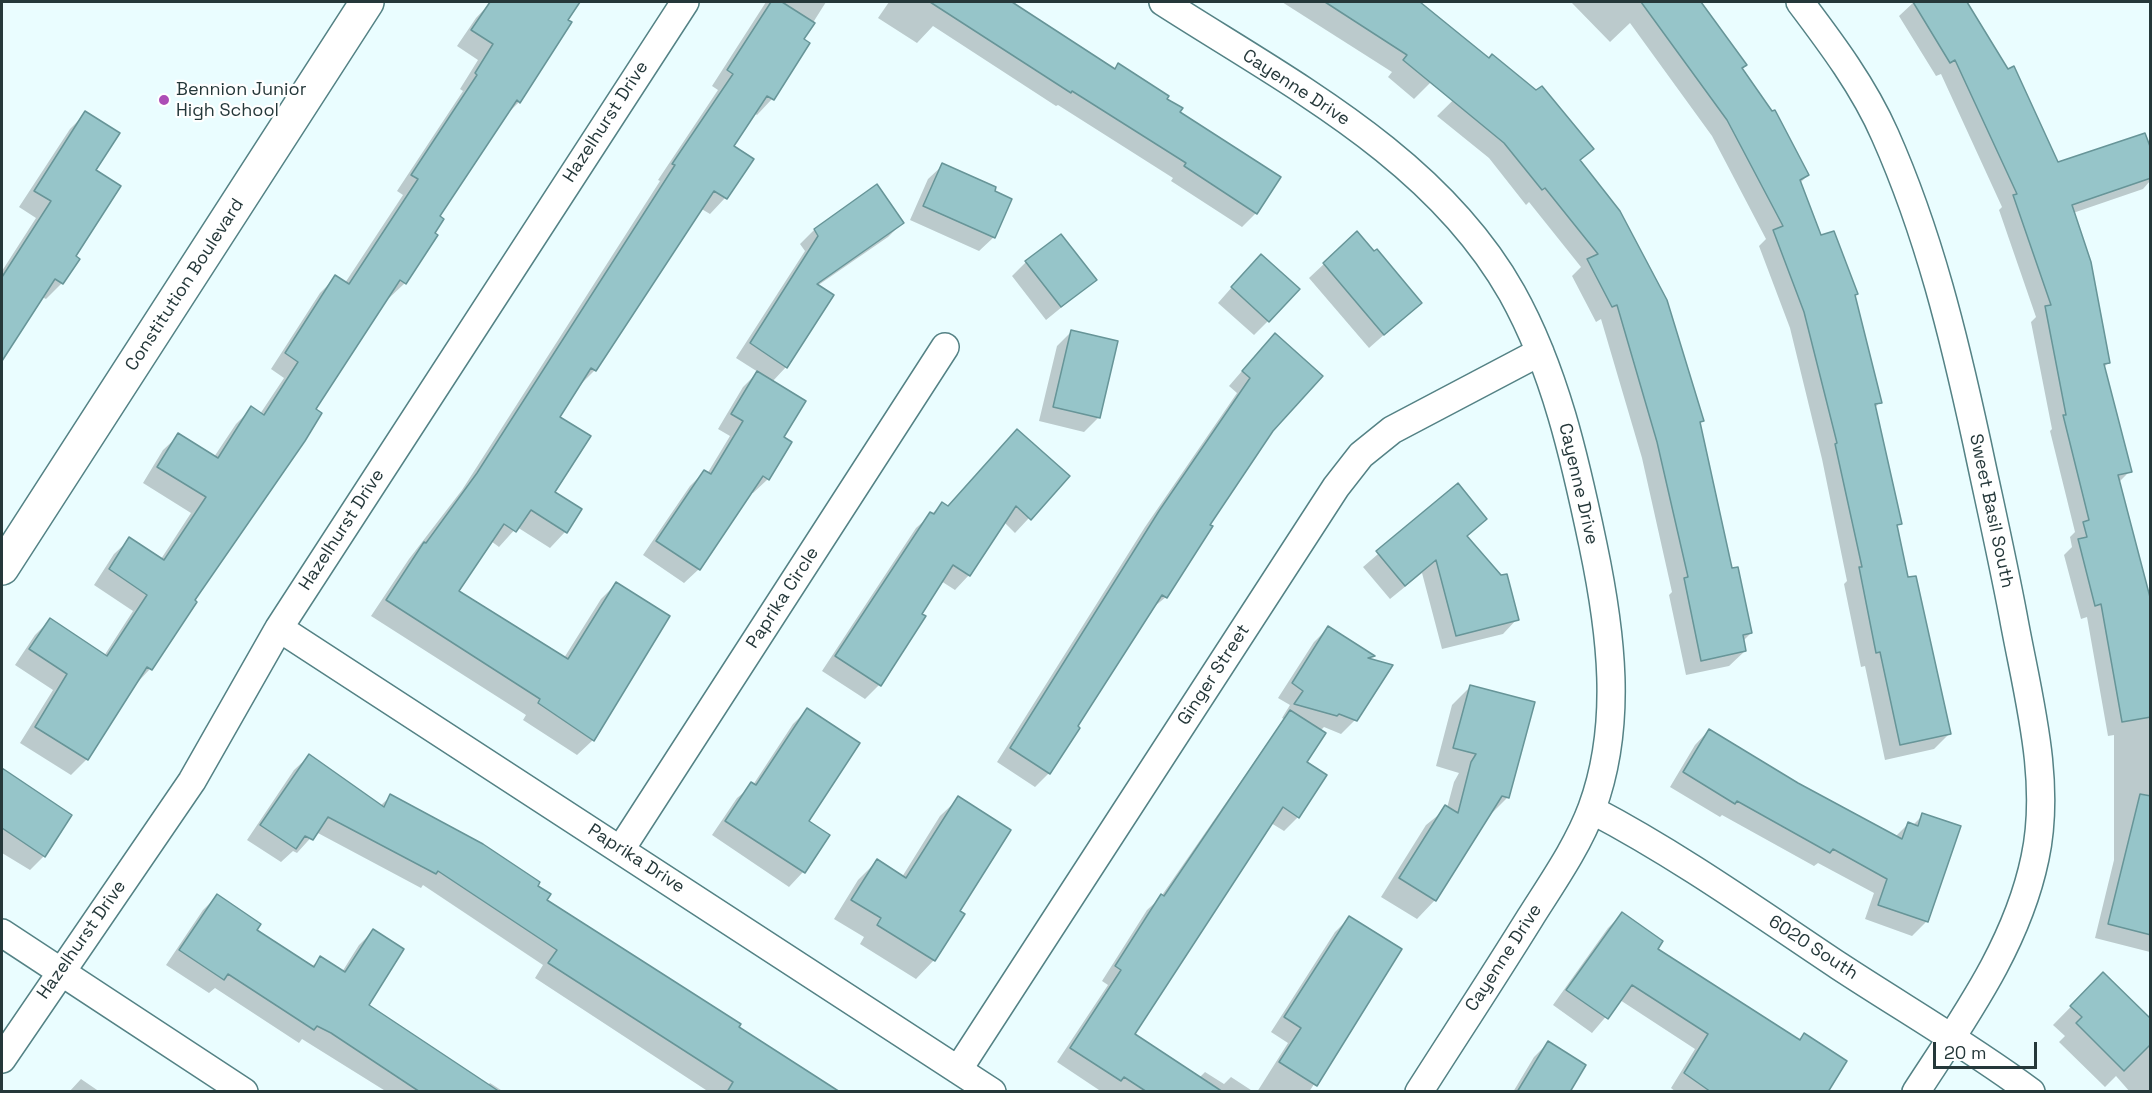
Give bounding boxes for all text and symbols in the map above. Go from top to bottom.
street label: Cayenne Drive [1238,45,1354,131]
street label: Hazelhurst Drive [559,57,653,187]
place label: Bennion Junior High School [176,79,306,122]
marker: Bennion Junior High School [157,93,171,107]
street label: Constitution Boulevard [121,195,249,375]
street label: Cayenne Drive [1554,421,1602,547]
street label: Sweet Basil South [1964,432,2018,590]
street label: Hazelhurst Drive [295,465,389,595]
street label: Paprika Circle [742,543,824,653]
street label: Ginger Street [1173,620,1255,730]
street label: Paprika Drive [583,820,689,898]
street label: Hazelhurst Drive [33,876,131,1004]
street label: Cayenne Drive [1461,900,1547,1016]
street label: 6020 South [1764,911,1862,985]
scale bar [1936,1030,2040,1068]
text: 20 m [1944,1041,1987,1064]

